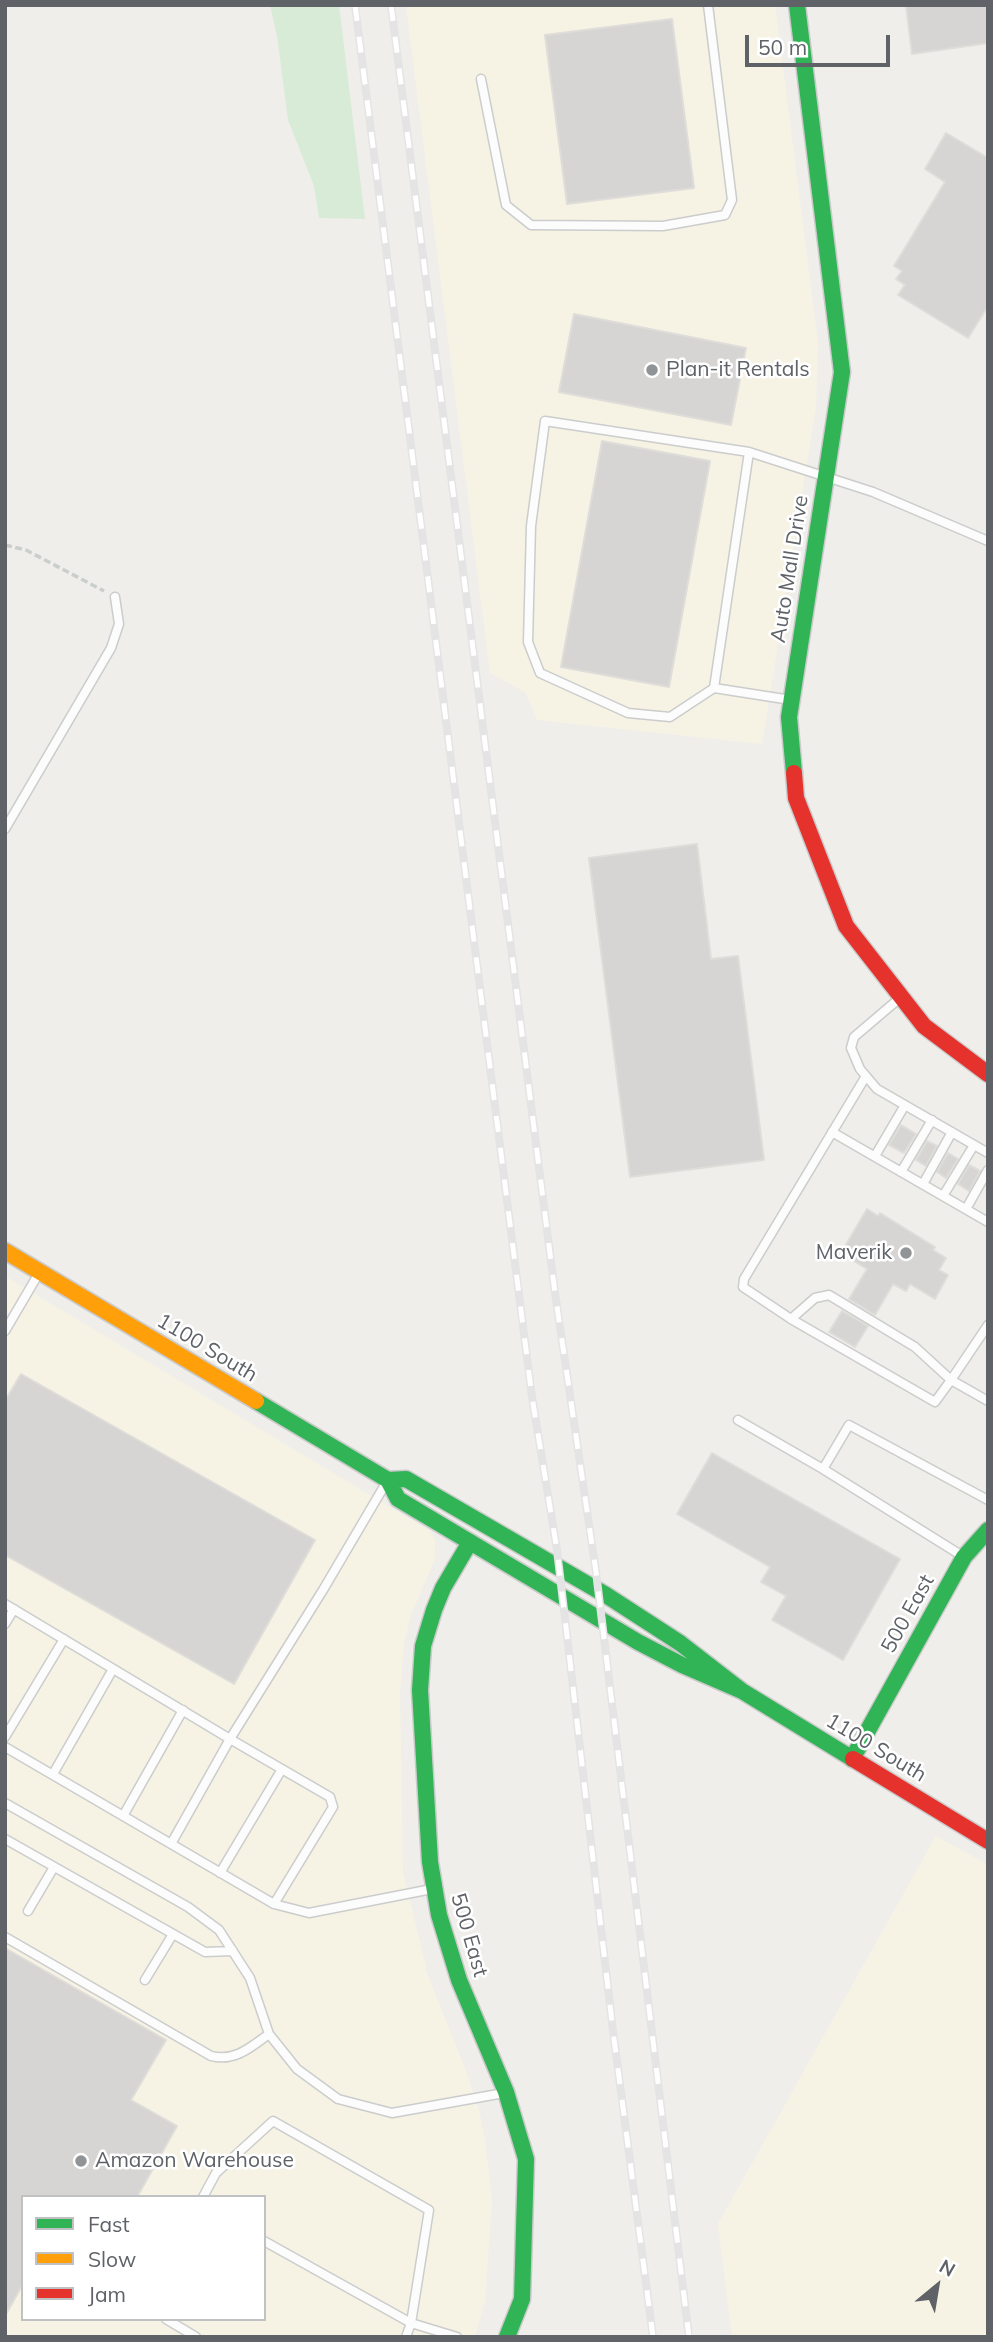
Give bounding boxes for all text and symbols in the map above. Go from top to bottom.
scale bar [748,21,893,65]
text: 50 m [758,34,807,60]
place label: Plan-it Rentals [666,357,810,383]
marker: Plan-it Rentals [644,362,660,378]
street label: Auto Mall Drive [766,493,814,645]
place label: Maverik [816,1240,892,1266]
marker: Maverik [898,1245,914,1261]
street label: 1100 South [152,1308,262,1388]
street label: 500 East [876,1570,940,1658]
street label: 1100 South [821,1708,931,1788]
street label: 500 East [445,1890,493,1980]
place label: Amazon Warehouse [95,2148,294,2174]
marker: Amazon Warehouse [73,2153,89,2169]
legend [21,2195,266,2321]
text: Fast [88,2211,130,2237]
text: Slow [88,2246,136,2272]
north arrow [902,2251,972,2321]
text: N [935,2254,960,2282]
text: Jam [88,2281,126,2307]

